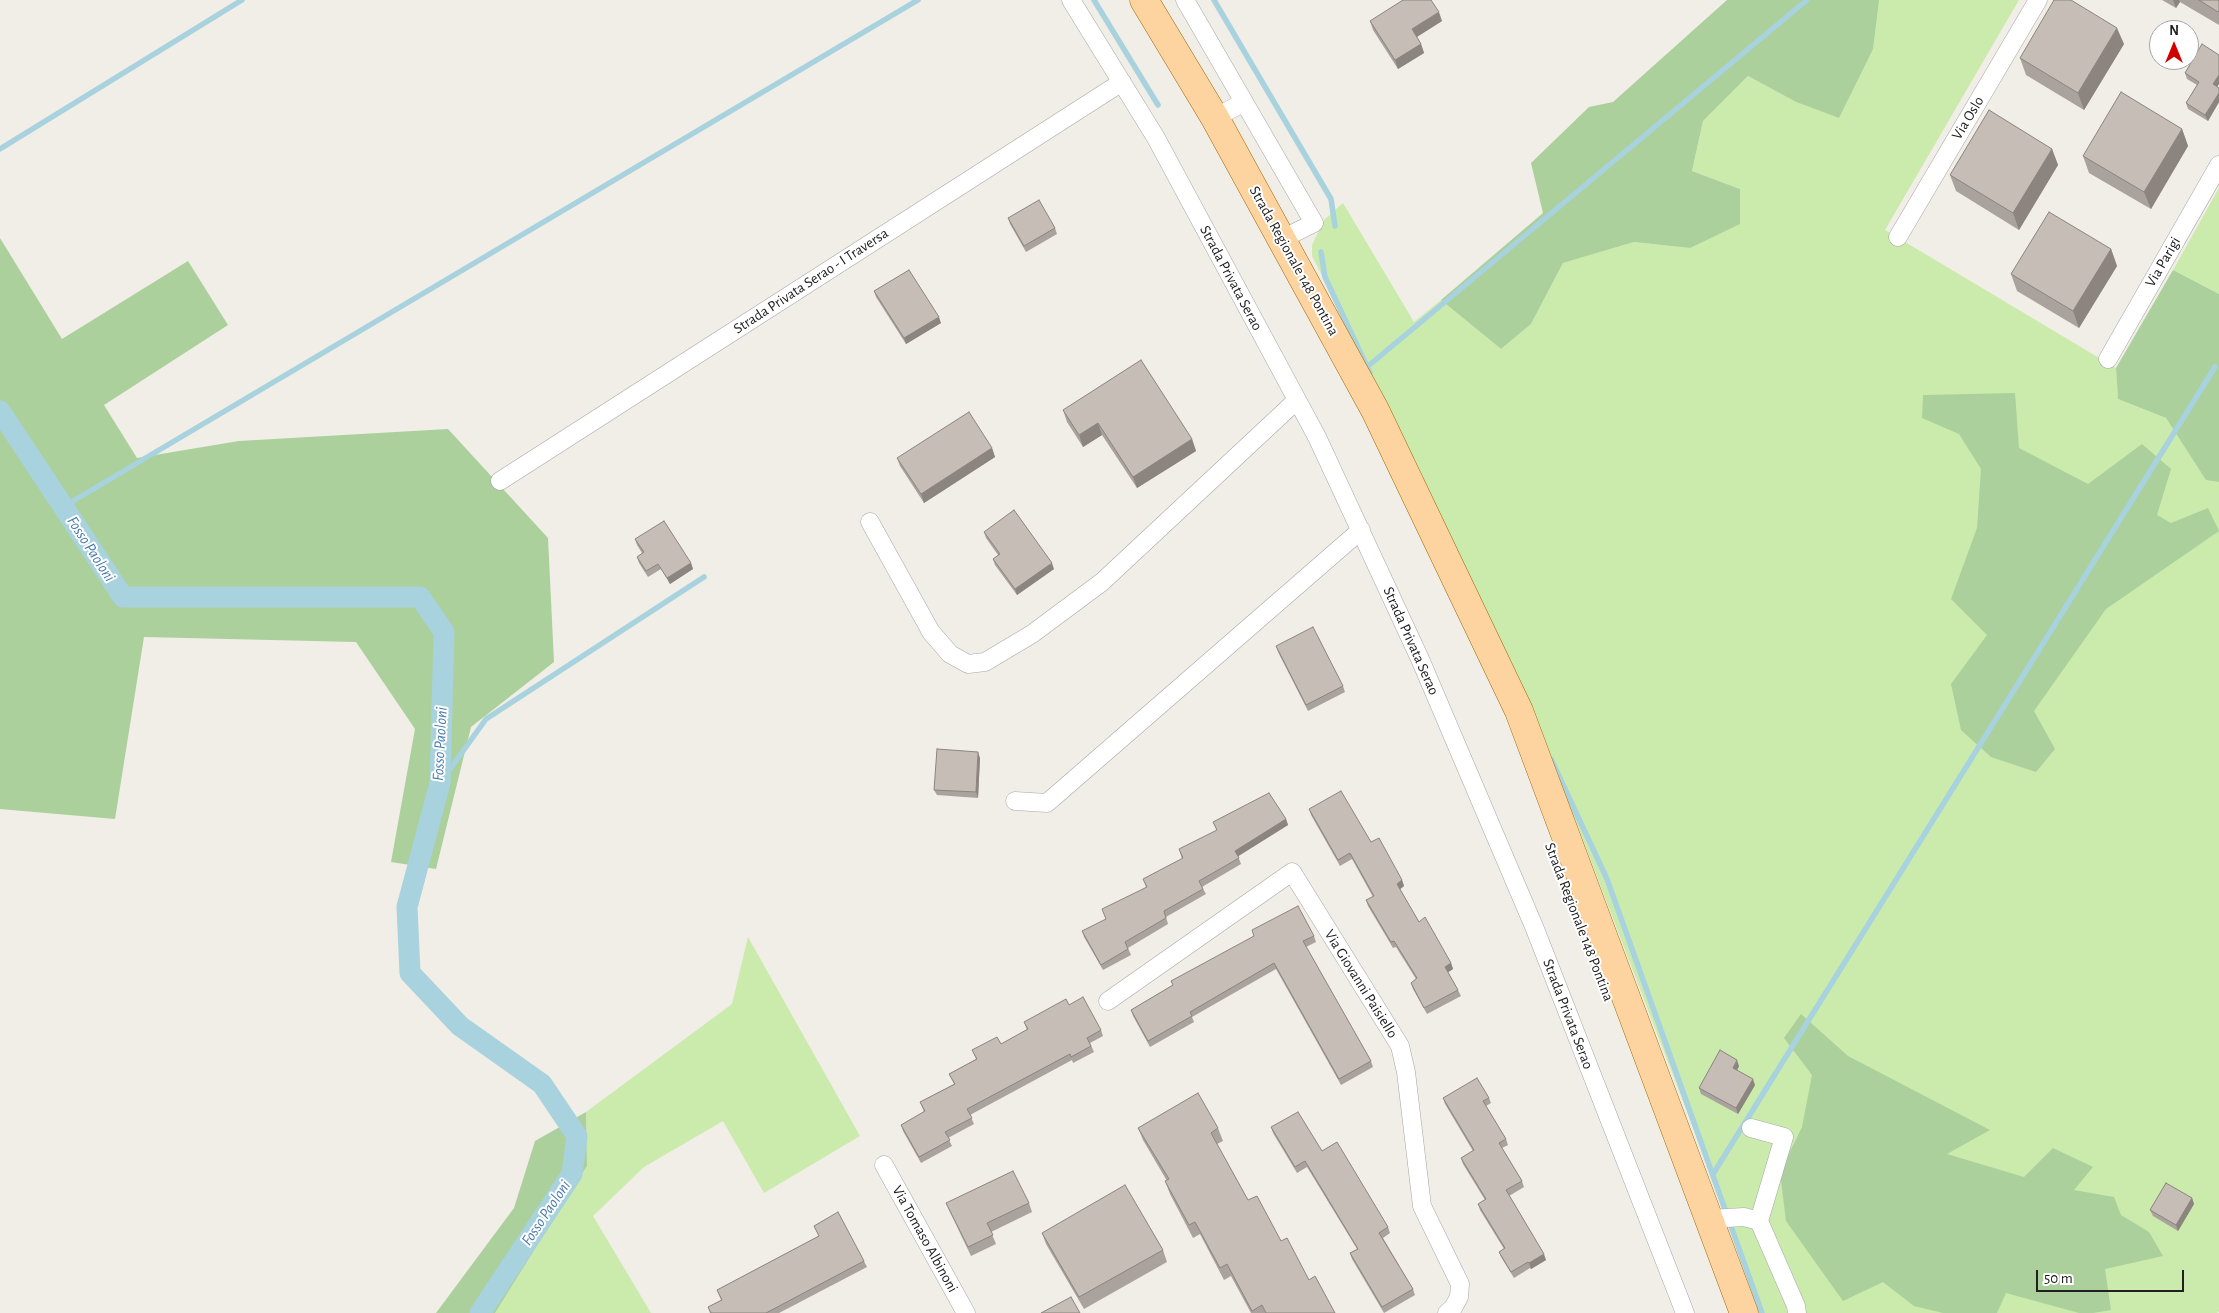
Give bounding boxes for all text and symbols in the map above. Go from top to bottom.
north arrow [2149,20,2199,70]
text: N [2169,24,2179,38]
street label: Via Oslo [1948,93,1988,143]
street label: Strada Regionale 148 Pontina [1245,183,1343,339]
street label: Strada Privata Serao [1196,222,1266,334]
street label: Strada Privata Serao - I Traversa [730,224,892,338]
street label: Via Parigi [2141,234,2185,290]
water label: Fosso Paoloni [63,513,119,585]
street label: Strada Privata Serao [1379,584,1443,698]
water label: Fosso Paoloni [428,706,452,782]
street label: Strada Regionale 148 Pontina [1540,840,1618,1004]
street label: Via Giovanni Paisiello [1320,926,1402,1042]
street label: Strada Privata Serao [1539,956,1597,1072]
water label: Fosso Paoloni [517,1177,575,1249]
street label: Via Tomaso Albinoni [888,1182,962,1296]
scale bar [2039,1260,2186,1292]
text: 50 m [2044,1271,2073,1286]

